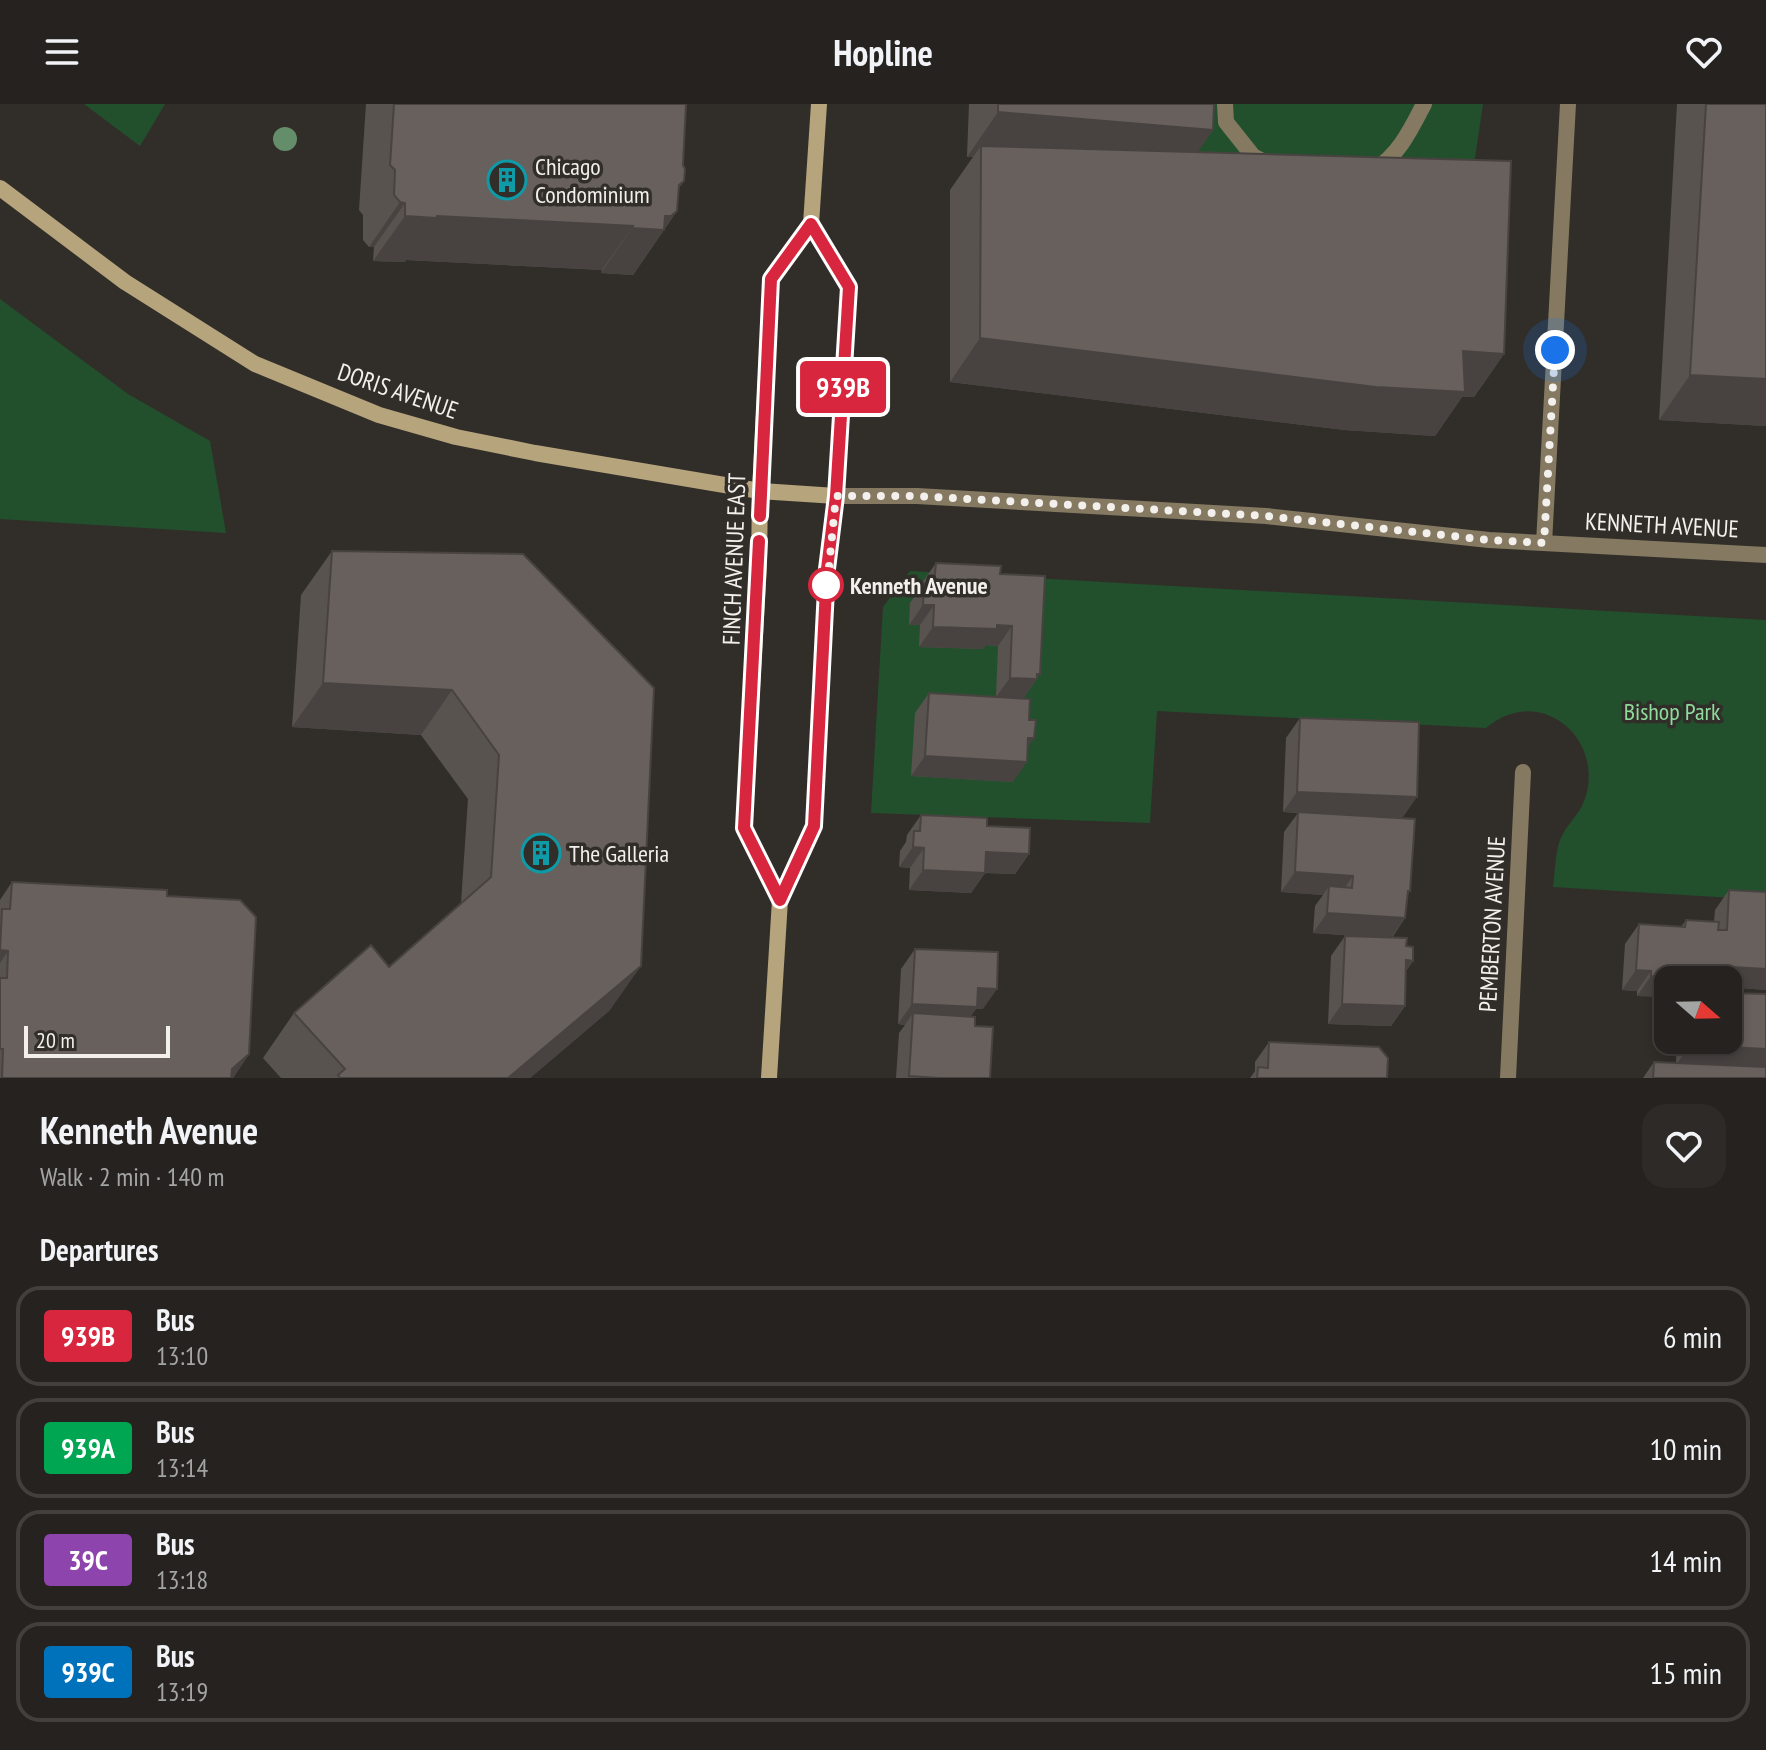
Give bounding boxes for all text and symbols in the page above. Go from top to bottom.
text: Hopline [833,29,933,76]
icon: menu [40,30,84,74]
icon: heart [1682,30,1726,74]
place label: Chicago Condominium [535,151,650,210]
building icon: Chicago Condominium [486,159,528,201]
your location [1535,330,1575,370]
street label: DORIS AVENUE [334,356,462,426]
line badge: 939B [787,361,899,413]
text: 939B [816,368,870,405]
street label: FINCH AVENUE EAST [716,472,753,645]
street label: KENNETH AVENUE [1584,505,1740,545]
marker: Kenneth Avenue [809,568,843,602]
place label: Kenneth Avenue [850,570,988,601]
park label: Bishop Park [1624,696,1721,727]
building icon: The Galleria [520,832,562,874]
street label: PEMBERTON AVENUE [1472,835,1512,1013]
place label: The Galleria [569,838,669,869]
north arrow [1654,966,1742,1054]
map controls [1654,966,1742,1054]
scale bar [24,1022,170,1058]
text: 20 m [36,1026,75,1054]
button: heart [1642,1104,1726,1188]
text: Kenneth Avenue [40,1105,258,1154]
text: Walk · 2 min · 140 m [40,1160,224,1193]
text: Departures [40,1230,158,1269]
text: Bus [156,1300,195,1339]
text: 939B [61,1317,115,1354]
text: 6 min [1663,1317,1722,1356]
text: 13:10 [156,1339,208,1372]
text: Bus [156,1412,195,1451]
text: 939A [61,1429,115,1466]
text: 10 min [1649,1429,1722,1468]
text: 13:14 [156,1451,208,1484]
text: Bus [156,1524,195,1563]
text: 39C [68,1541,108,1578]
text: 14 min [1649,1541,1722,1580]
text: 13:18 [156,1563,208,1596]
text: Bus [156,1636,195,1675]
text: 939C [62,1653,114,1690]
text: 15 min [1649,1653,1722,1692]
text: 13:19 [156,1675,208,1708]

